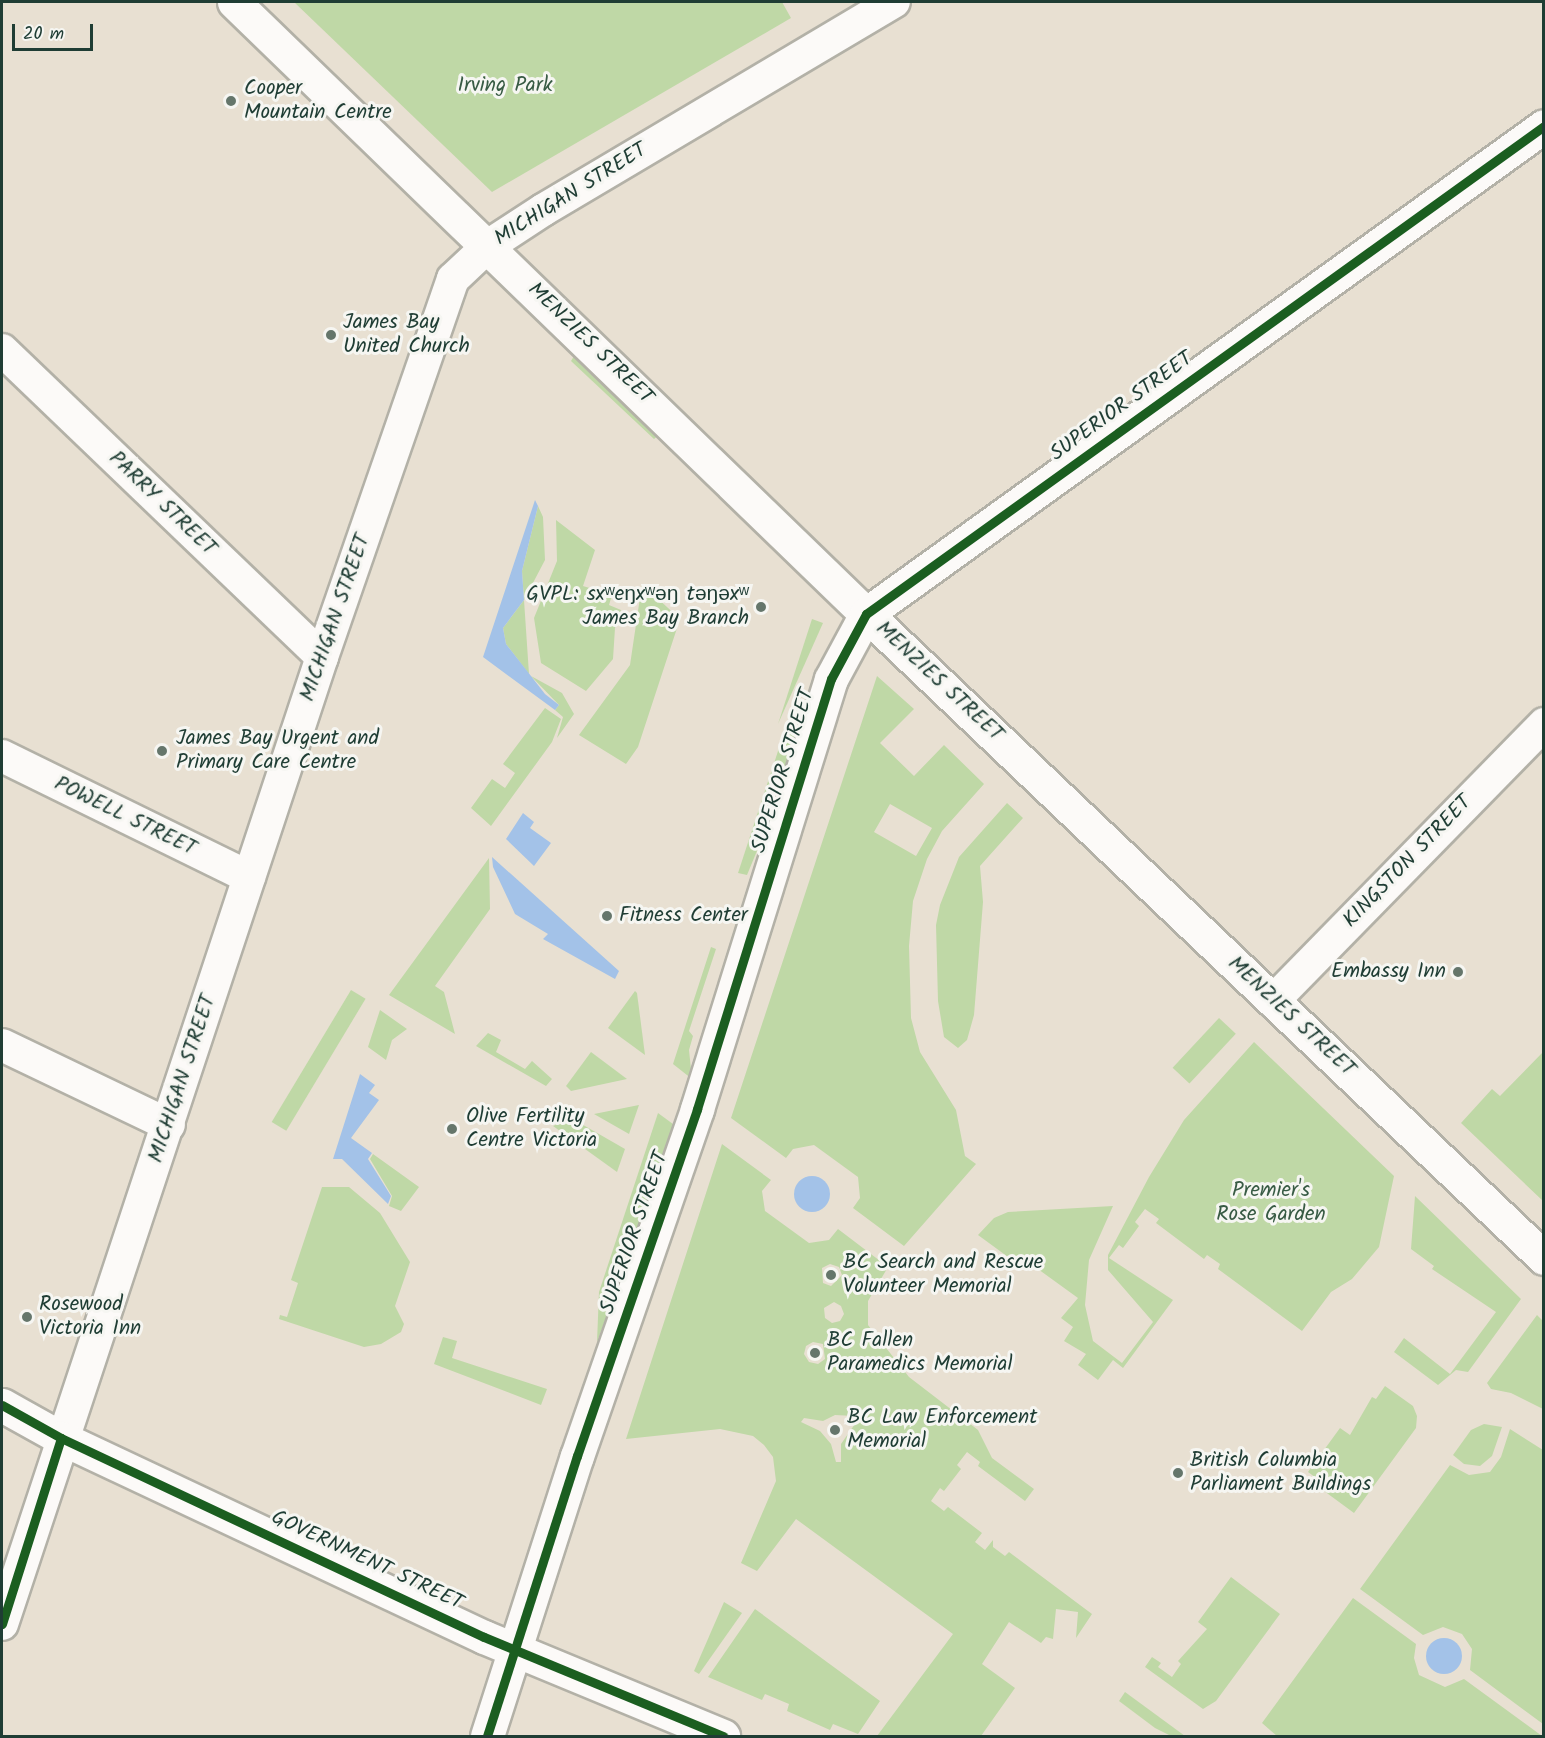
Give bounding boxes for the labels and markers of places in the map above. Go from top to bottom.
place label: Cooper Mountain Centre [244,76,392,126]
marker: Cooper Mountain Centre [222,92,240,110]
place label: James Bay United Church [343,310,470,360]
marker: James Bay United Church [324,328,338,342]
place label: GVPL: sxʷeŋxʷəŋ təŋəxʷ James Bay Branch [526,582,749,632]
marker: GVPL: sxʷeŋxʷəŋ təŋəxʷ James Bay Branch [754,600,768,614]
place label: James Bay Urgent and Primary Care Centre [176,726,379,776]
marker: James Bay Urgent and Primary Care Centre [153,742,171,760]
place label: Fitness Center [619,903,748,929]
marker: Fitness Center [600,909,614,923]
place label: Embassy Inn [1331,959,1446,985]
marker: Embassy Inn [1451,965,1465,979]
place label: Olive Fertility Centre Victoria [466,1104,597,1154]
marker: Olive Fertility Centre Victoria [443,1120,461,1138]
place label: BC Search and Rescue Volunteer Memorial [843,1250,1043,1300]
marker: BC Search and Rescue Volunteer Memorial [824,1268,838,1282]
place label: Rosewood Victoria Inn [39,1292,141,1342]
marker: Rosewood Victoria Inn [20,1310,34,1324]
place label: BC Fallen Paramedics Memorial [827,1328,1013,1378]
marker: BC Fallen Paramedics Memorial [808,1346,822,1360]
place label: BC Law Enforcement Memorial [847,1405,1037,1455]
marker: BC Law Enforcement Memorial [828,1423,842,1437]
place label: British Columbia Parliament Buildings [1190,1448,1371,1498]
marker: British Columbia Parliament Buildings [1171,1466,1185,1480]

